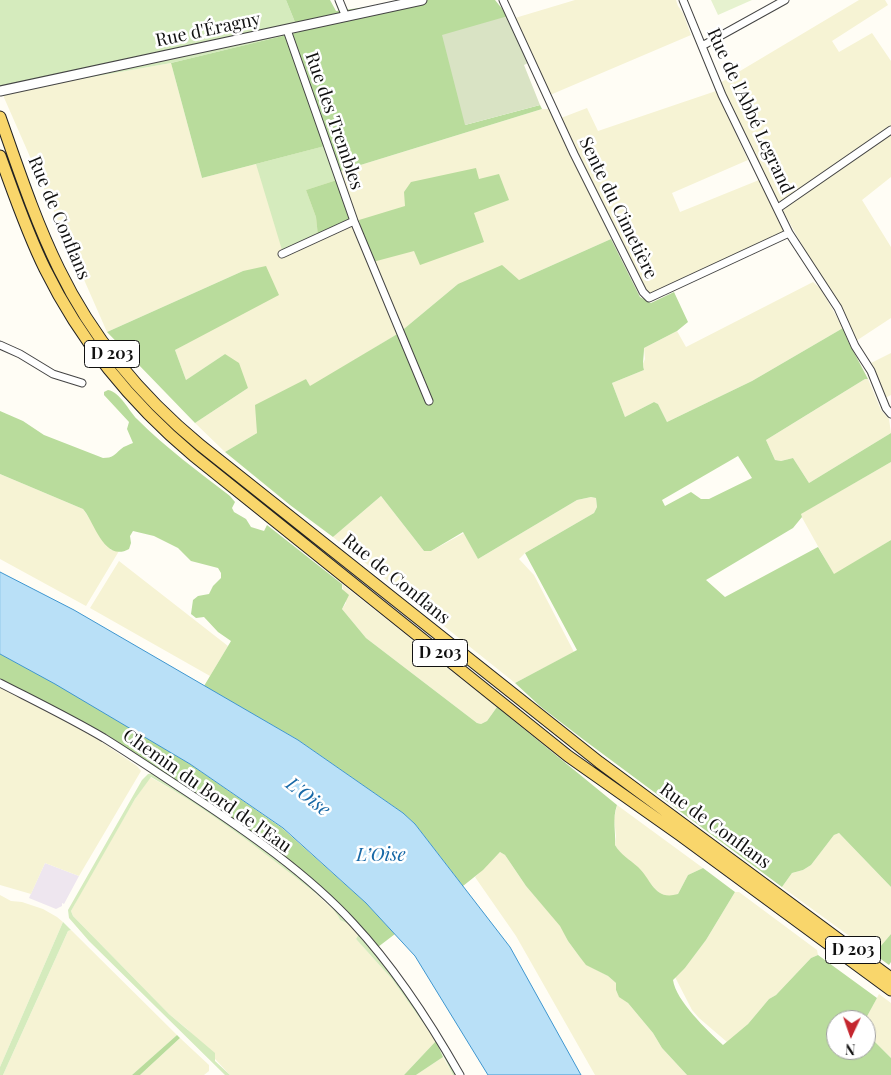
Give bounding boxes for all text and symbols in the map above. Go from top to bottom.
street label: Rue d'Éragny [154,8,262,52]
street label: Rue de l'Abbé Legrand [702,25,798,197]
street label: Rue des Trembles [300,50,368,192]
street label: Sente du Cimetière [574,134,662,282]
street label: Rue de Conflans [23,153,95,283]
road number: D 203 [84,340,140,368]
street label: Rue de Conflans [338,529,454,629]
road number: D 203 [412,640,468,666]
street label: Chemin du Bord de l'Eau [119,725,295,857]
water label: L'Oise [281,773,335,821]
street label: Rue de Conflans [655,779,775,873]
water label: L’Oise [356,844,406,866]
road number: D 203 [826,936,880,964]
north arrow [826,1010,876,1060]
text: N [845,1040,856,1059]

